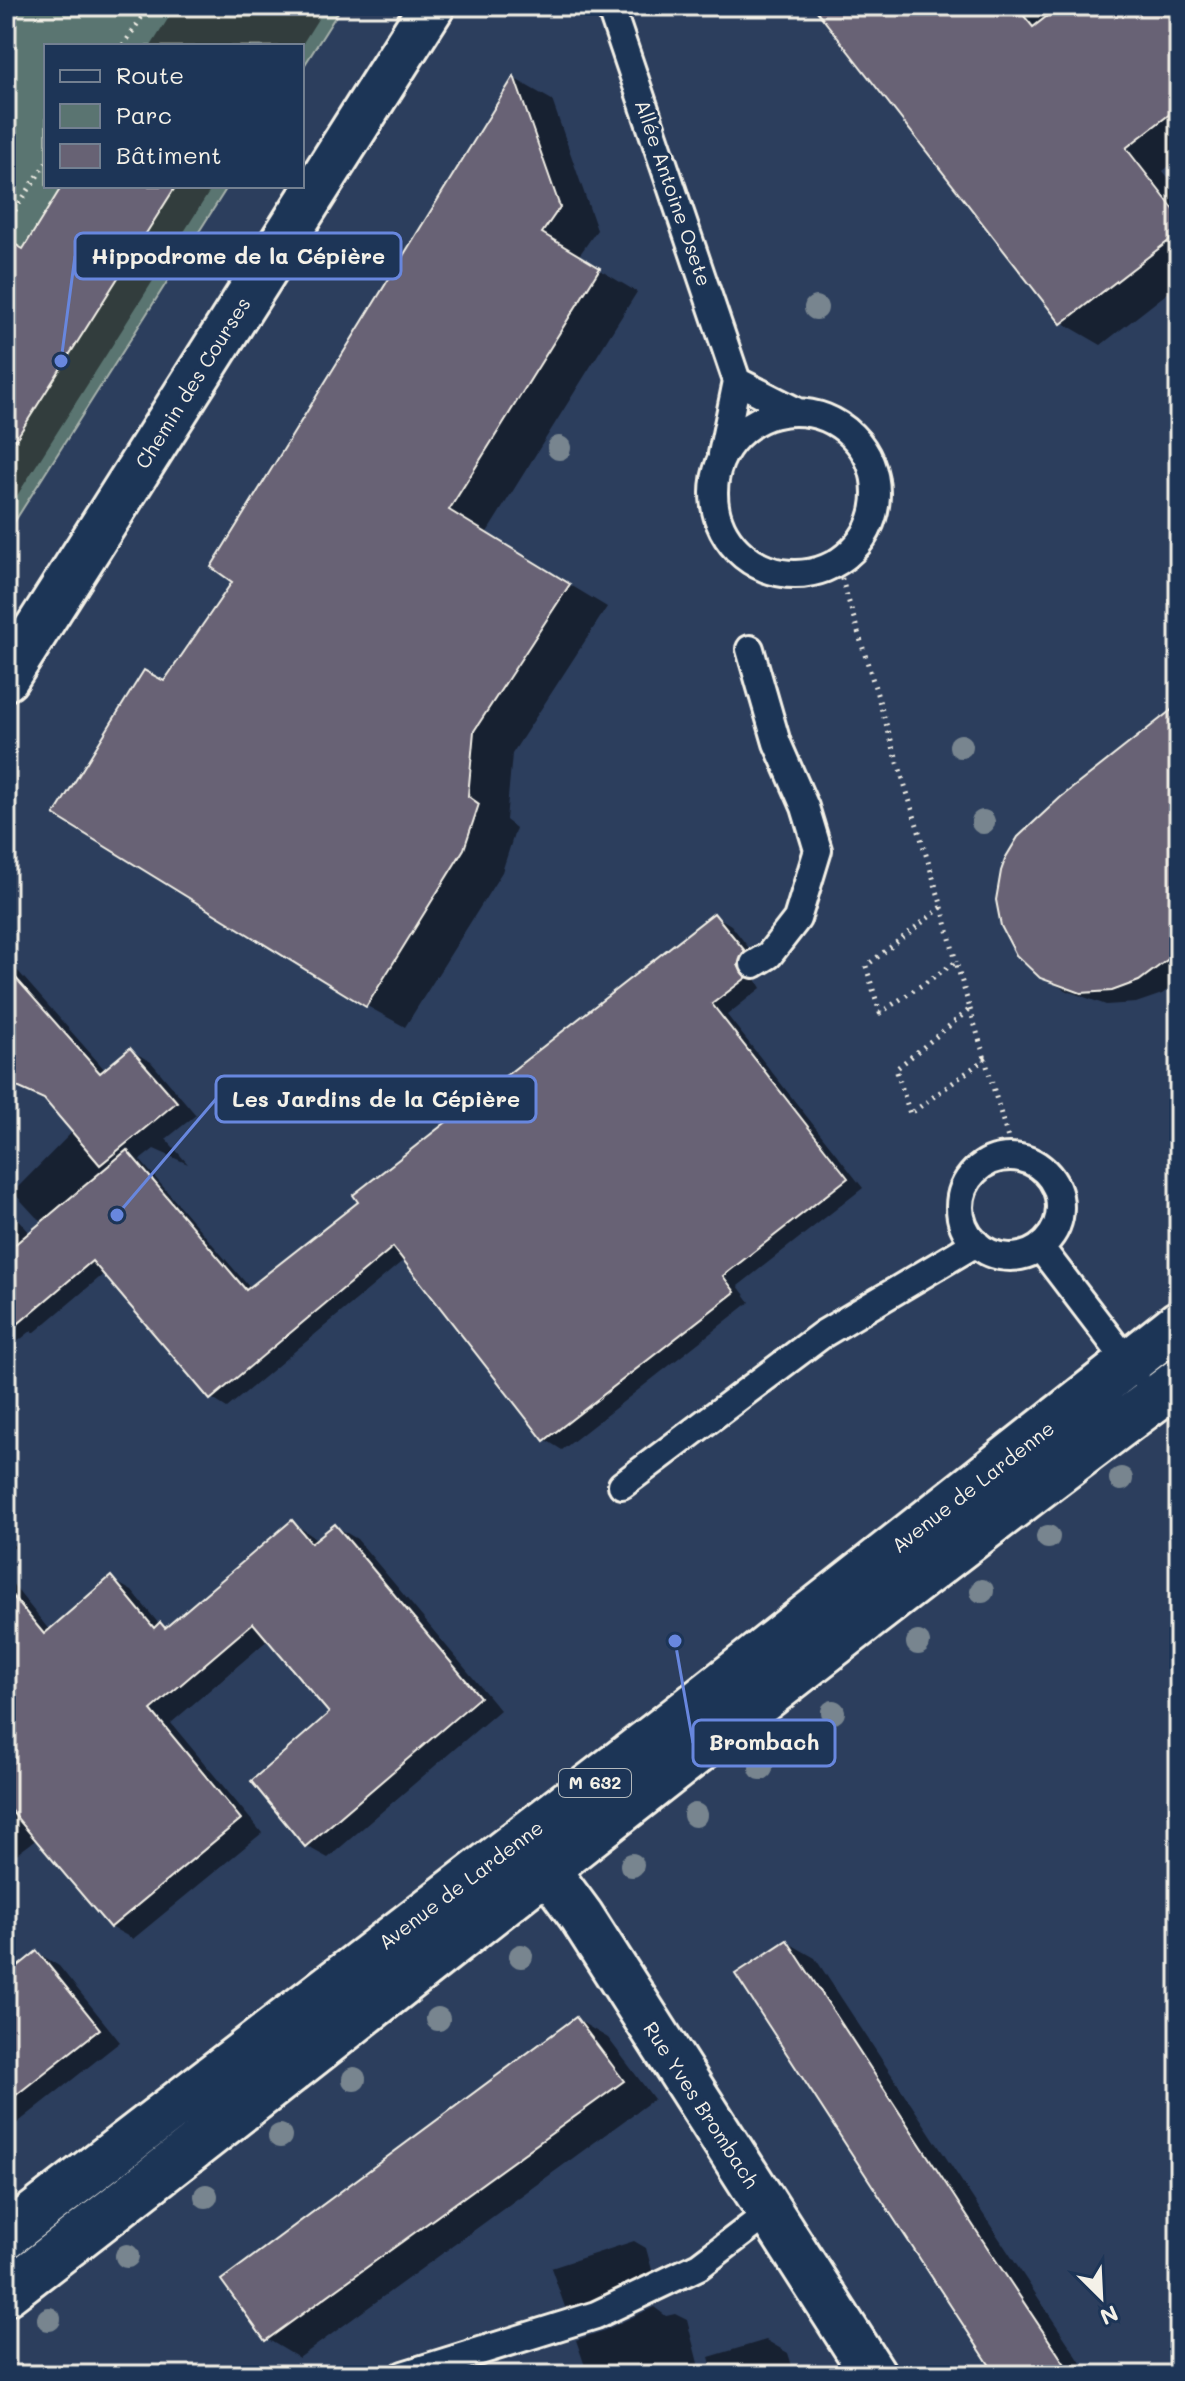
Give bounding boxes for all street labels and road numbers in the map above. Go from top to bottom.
street label: Allée Antoine Osete [630,96,718,289]
street label: Chemin des Courses [129,292,256,473]
street label: Avenue de Lardenne [886,1414,1059,1558]
road number: M 632 [559,1769,631,1797]
street label: Avenue de Lardenne [373,1814,548,1955]
street label: Rue Yves Brombach [638,2016,765,2193]

